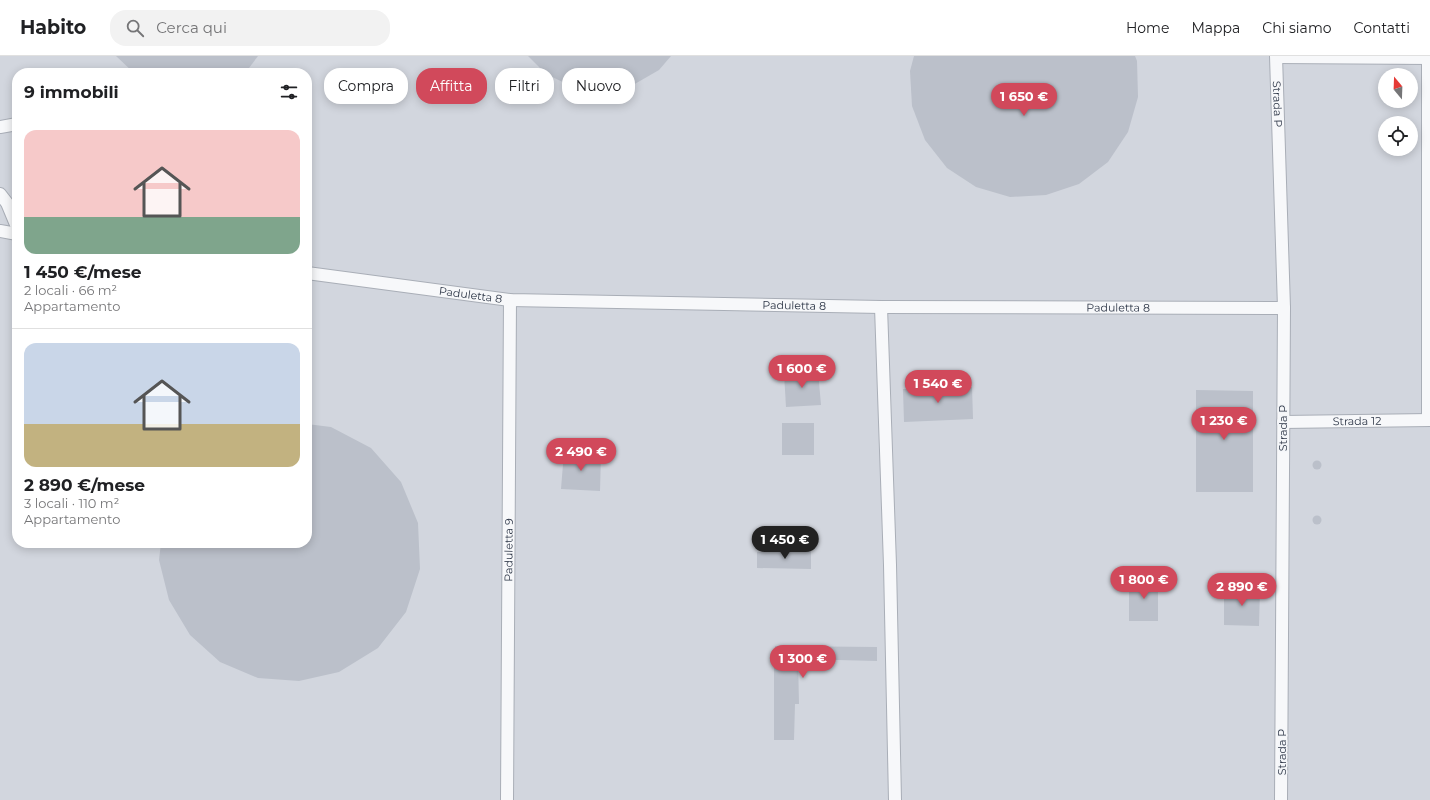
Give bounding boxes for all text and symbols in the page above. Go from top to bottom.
search box [110,10,390,46]
text: Habito [20,16,86,39]
icon: search [124,17,146,39]
text: Cerca qui [156,18,227,37]
text: Home [1126,19,1169,37]
text: Mappa [1191,19,1240,37]
text: Chi siamo [1262,19,1332,37]
text: Contatti [1354,19,1410,37]
chip: Compra [324,68,408,104]
chip: Affitta [416,68,487,104]
chip: Filtri [495,68,554,104]
chip: Nuovo [562,68,635,104]
north arrow [1378,68,1418,108]
map controls [1378,68,1418,156]
icon: filters [278,81,300,103]
street label: Strada P [1270,81,1285,128]
text: 9 immobili [24,82,119,102]
pin: 1 650 € [987,83,1061,117]
text: 1 650 € [1000,88,1048,104]
button: locate [1378,116,1418,156]
icon: home [126,156,198,228]
text: 1 450 €/mese [24,262,141,282]
text: 2 locali · 66 m² [24,282,117,298]
street label: Paduletta 8 [438,284,503,306]
text: Appartamento [24,298,120,314]
street label: Paduletta 8 [762,298,826,313]
street label: Paduletta 8 [1086,301,1150,315]
pin: 1 600 € [765,355,839,389]
text: 1 600 € [778,360,826,376]
icon: home [126,369,198,441]
pin: 1 540 € [901,370,975,404]
text: 1 540 € [914,375,962,391]
street label: Strada P [1276,405,1290,451]
pin: 1 230 € [1187,407,1261,441]
text: 1 230 € [1200,412,1248,428]
street label: Strada 12 [1333,414,1381,428]
pin: 2 490 € [544,438,618,472]
text: 2 490 € [555,443,607,459]
text: 2 890 €/mese [24,475,145,495]
text: 3 locali · 110 m² [24,495,119,511]
text: Appartamento [24,511,120,527]
street label: Paduletta 9 [501,518,516,582]
pin: 1 450 € [748,526,822,560]
text: 1 450 € [761,531,809,547]
pin: 1 800 € [1107,566,1181,600]
text: 1 800 € [1119,571,1169,587]
pin: 2 890 € [1205,573,1279,607]
text: 2 890 € [1216,578,1268,594]
pin: 1 300 € [766,645,840,679]
text: 1 300 € [779,650,827,666]
street label: Strada P [1275,729,1289,775]

